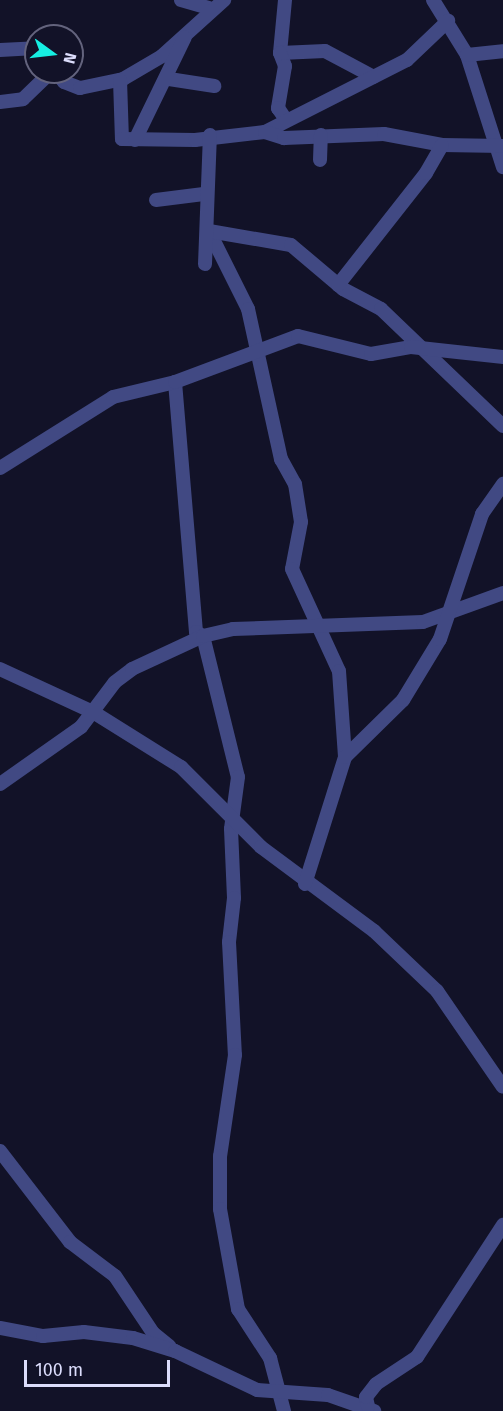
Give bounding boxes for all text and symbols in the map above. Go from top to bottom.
north arrow [24,24,84,84]
text: N [59,51,80,66]
scale bar [27,1348,172,1386]
text: 100 m [35,1359,83,1381]

